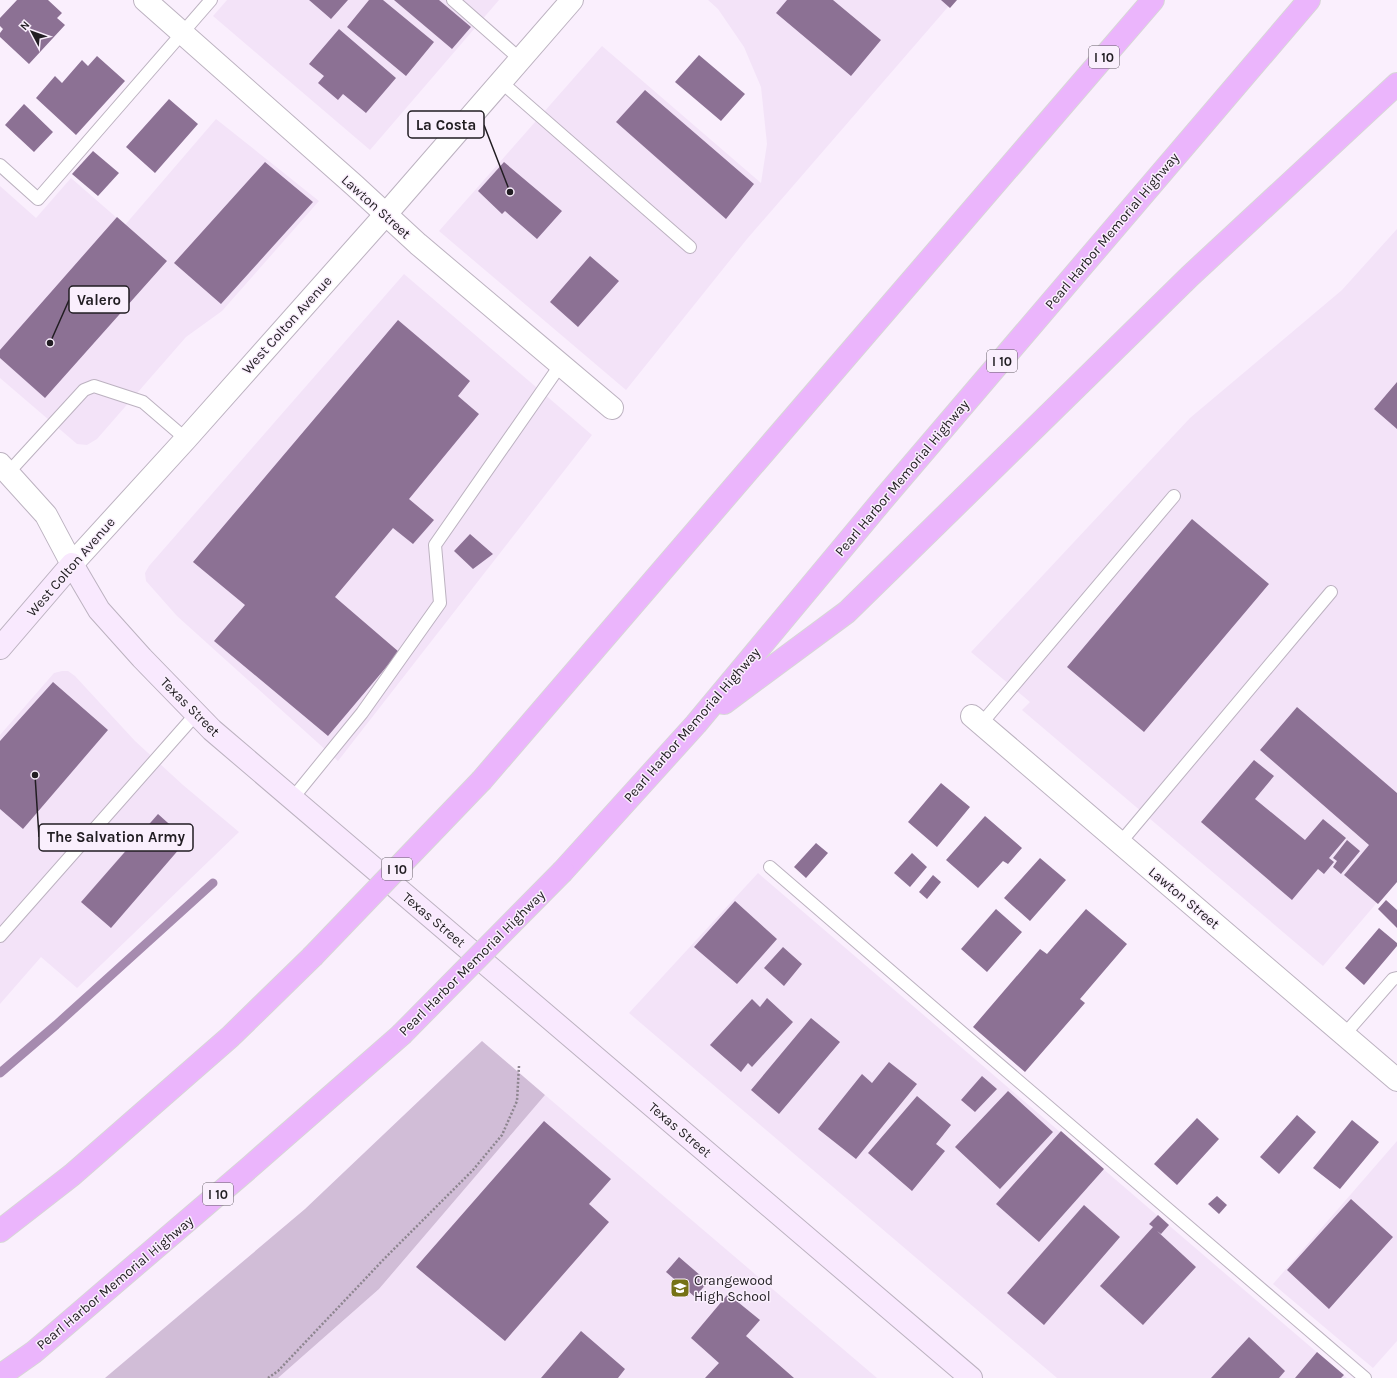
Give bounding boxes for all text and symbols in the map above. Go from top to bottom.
north arrow [12,12,52,52]
text: N [17,19,32,33]
road number: I 10 [1089,46,1119,68]
callout: La Costa [408,111,484,138]
text: La Costa [416,116,476,134]
street label: Pearl Harbor Memorial Highway [1041,149,1183,313]
street label: Lawton Street [338,171,414,243]
street label: West Colton Avenue [238,272,336,378]
callout: Valero [69,286,129,313]
text: Valero [77,291,121,309]
road number: I 10 [987,350,1017,372]
street label: Pearl Harbor Memorial Highway [831,396,973,560]
street label: West Colton Avenue [23,514,119,620]
street label: Pearl Harbor Memorial Highway [620,644,764,806]
street label: Texas Street [157,674,223,740]
callout: The Salvation Army [39,824,193,851]
text: The Salvation Army [47,828,185,846]
road number: I 10 [382,858,412,880]
street label: Lawton Street [1145,863,1223,933]
street label: Pearl Harbor Memorial Highway [395,886,549,1040]
street label: Texas Street [399,889,469,951]
street label: Texas Street [645,1099,715,1161]
road number: I 10 [203,1183,233,1205]
street label: Pearl Harbor Memorial Highway [33,1212,197,1354]
place label: Orangewood High School [694,1272,773,1305]
school or university icon: Orangewood High School [669,1277,691,1299]

